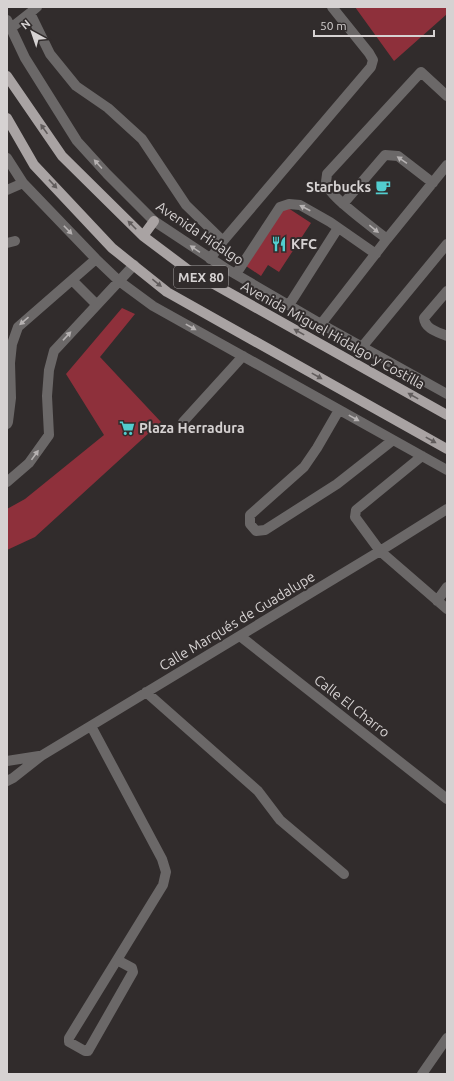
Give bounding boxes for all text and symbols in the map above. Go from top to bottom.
north arrow [12,12,52,52]
scale bar [314,12,434,38]
text: N [19,17,33,32]
text: 50 m [320,19,347,32]
one-way arrow [40,124,48,135]
one-way arrow [396,156,407,164]
one-way arrow [93,159,102,169]
cafe icon: Starbucks [374,178,392,196]
one-way arrow [48,179,57,189]
place label: Starbucks [306,179,371,195]
street label: Avenida Hidalgo [153,198,247,268]
one-way arrow [299,204,311,211]
one-way arrow [127,220,137,230]
one-way arrow [368,224,379,233]
one-way arrow [63,225,73,235]
restaurant icon: KFC [270,235,288,253]
place label: KFC [291,236,317,252]
one-way arrow [190,245,200,253]
road number: MEX 80 [174,266,228,288]
street label: Avenida Miguel Hidalgo y Costilla [238,278,428,392]
one-way arrow [151,279,162,288]
one-way arrow [19,317,29,326]
one-way arrow [185,324,197,331]
one-way arrow [294,329,305,336]
one-way arrow [63,330,72,341]
one-way arrow [312,373,323,380]
one-way arrow [407,392,419,399]
one-way arrow [348,415,359,422]
supermarket icon: Plaza Herradura [118,419,136,437]
place label: Plaza Herradura [139,420,245,436]
one-way arrow [425,437,437,444]
one-way arrow [30,450,38,460]
street label: Calle Marqués de Guadalupe [156,568,318,674]
street label: Calle El Charro [311,672,393,740]

